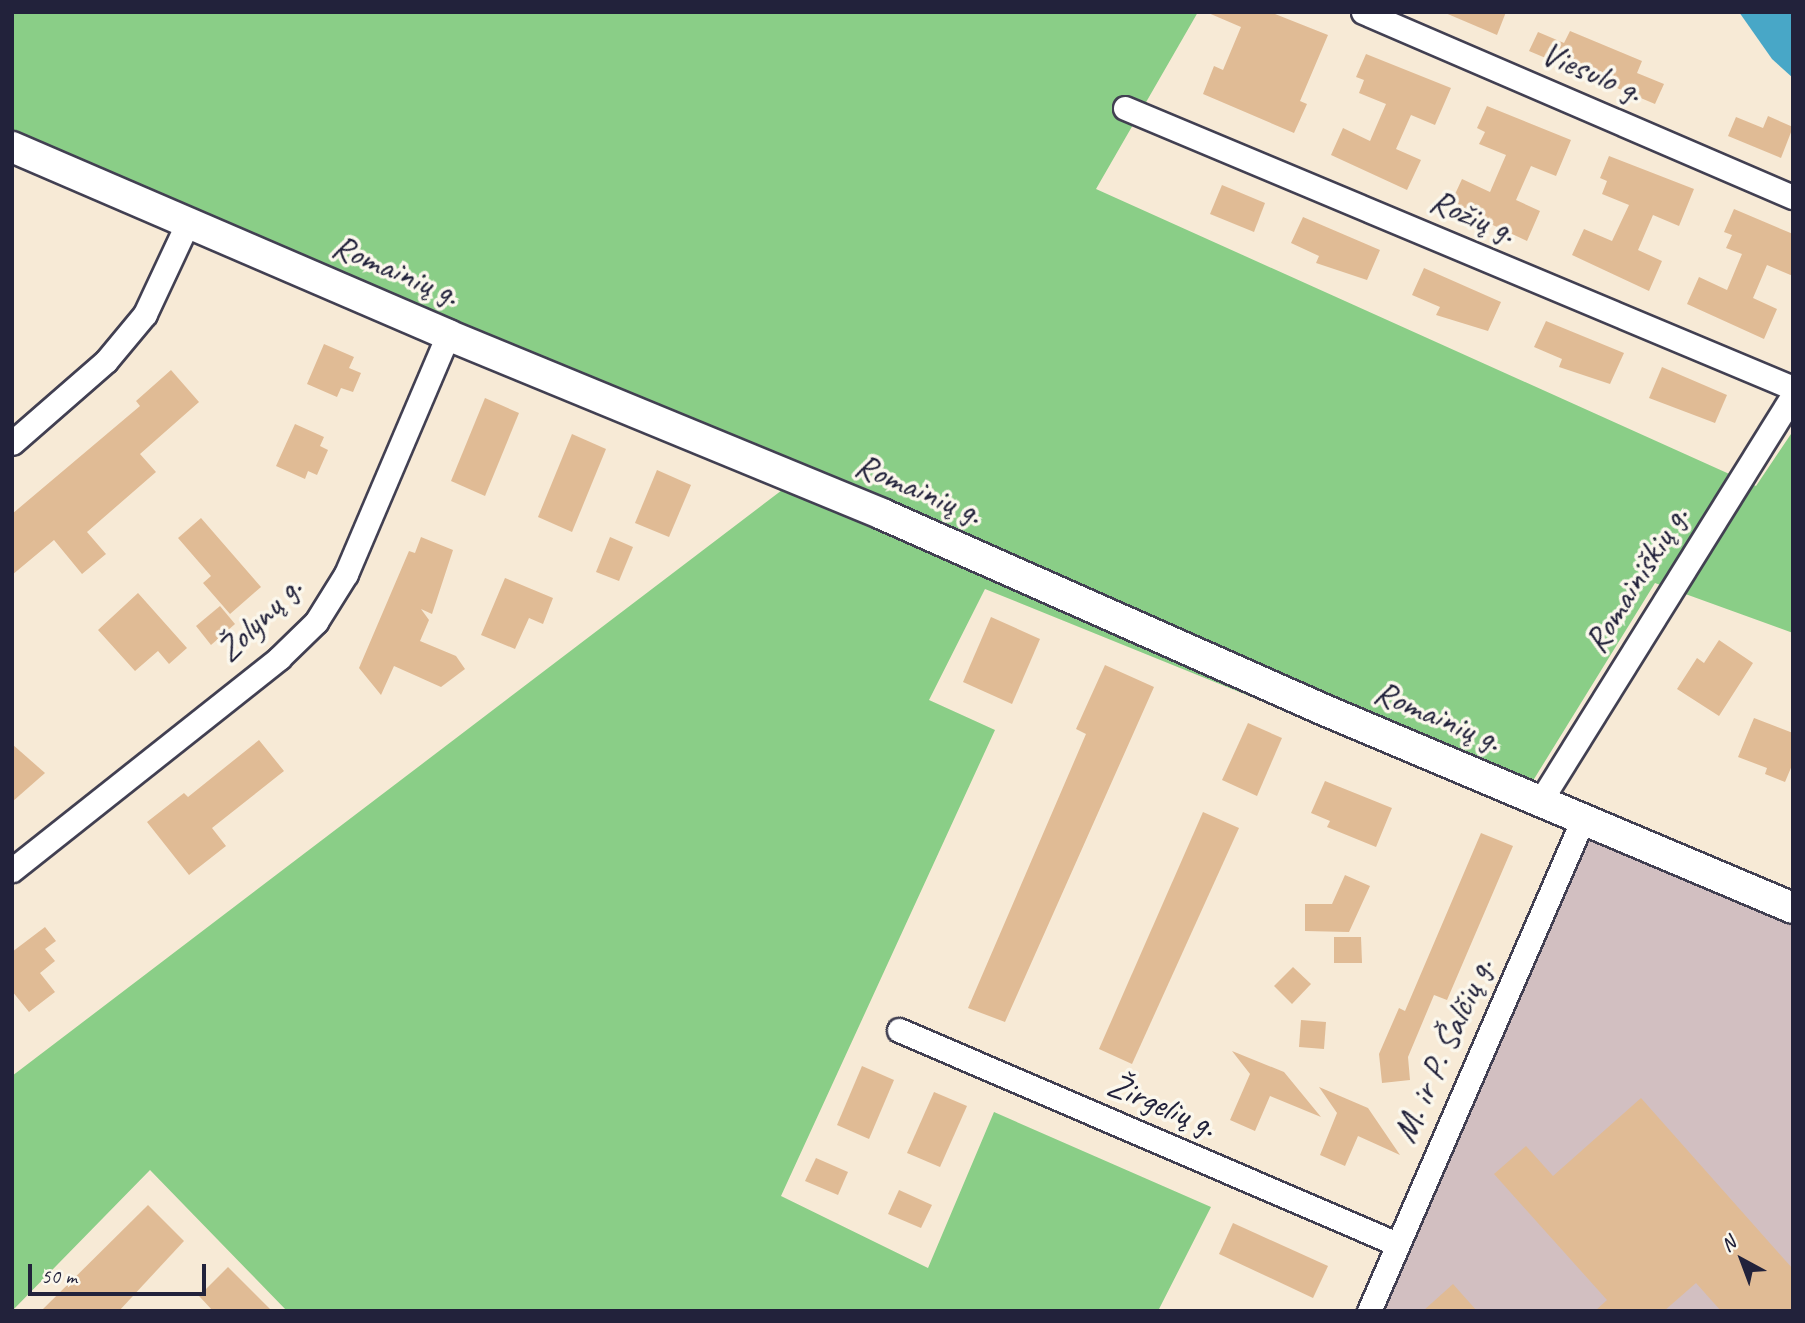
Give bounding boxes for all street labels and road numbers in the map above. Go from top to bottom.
street label: Viesulo g. [1535,32,1649,112]
street label: Rožių g. [1424,179,1522,253]
street label: Romainių g. [326,224,466,316]
street label: Romainių g. [849,443,989,535]
street label: Romainiškių g. [1574,498,1698,660]
street label: Žolynų g. [207,567,311,671]
street label: Romainių g. [1368,670,1508,762]
street label: M. ir P. Šalčių g. [1384,951,1502,1149]
street label: Žirgelių g. [1101,1063,1223,1147]

